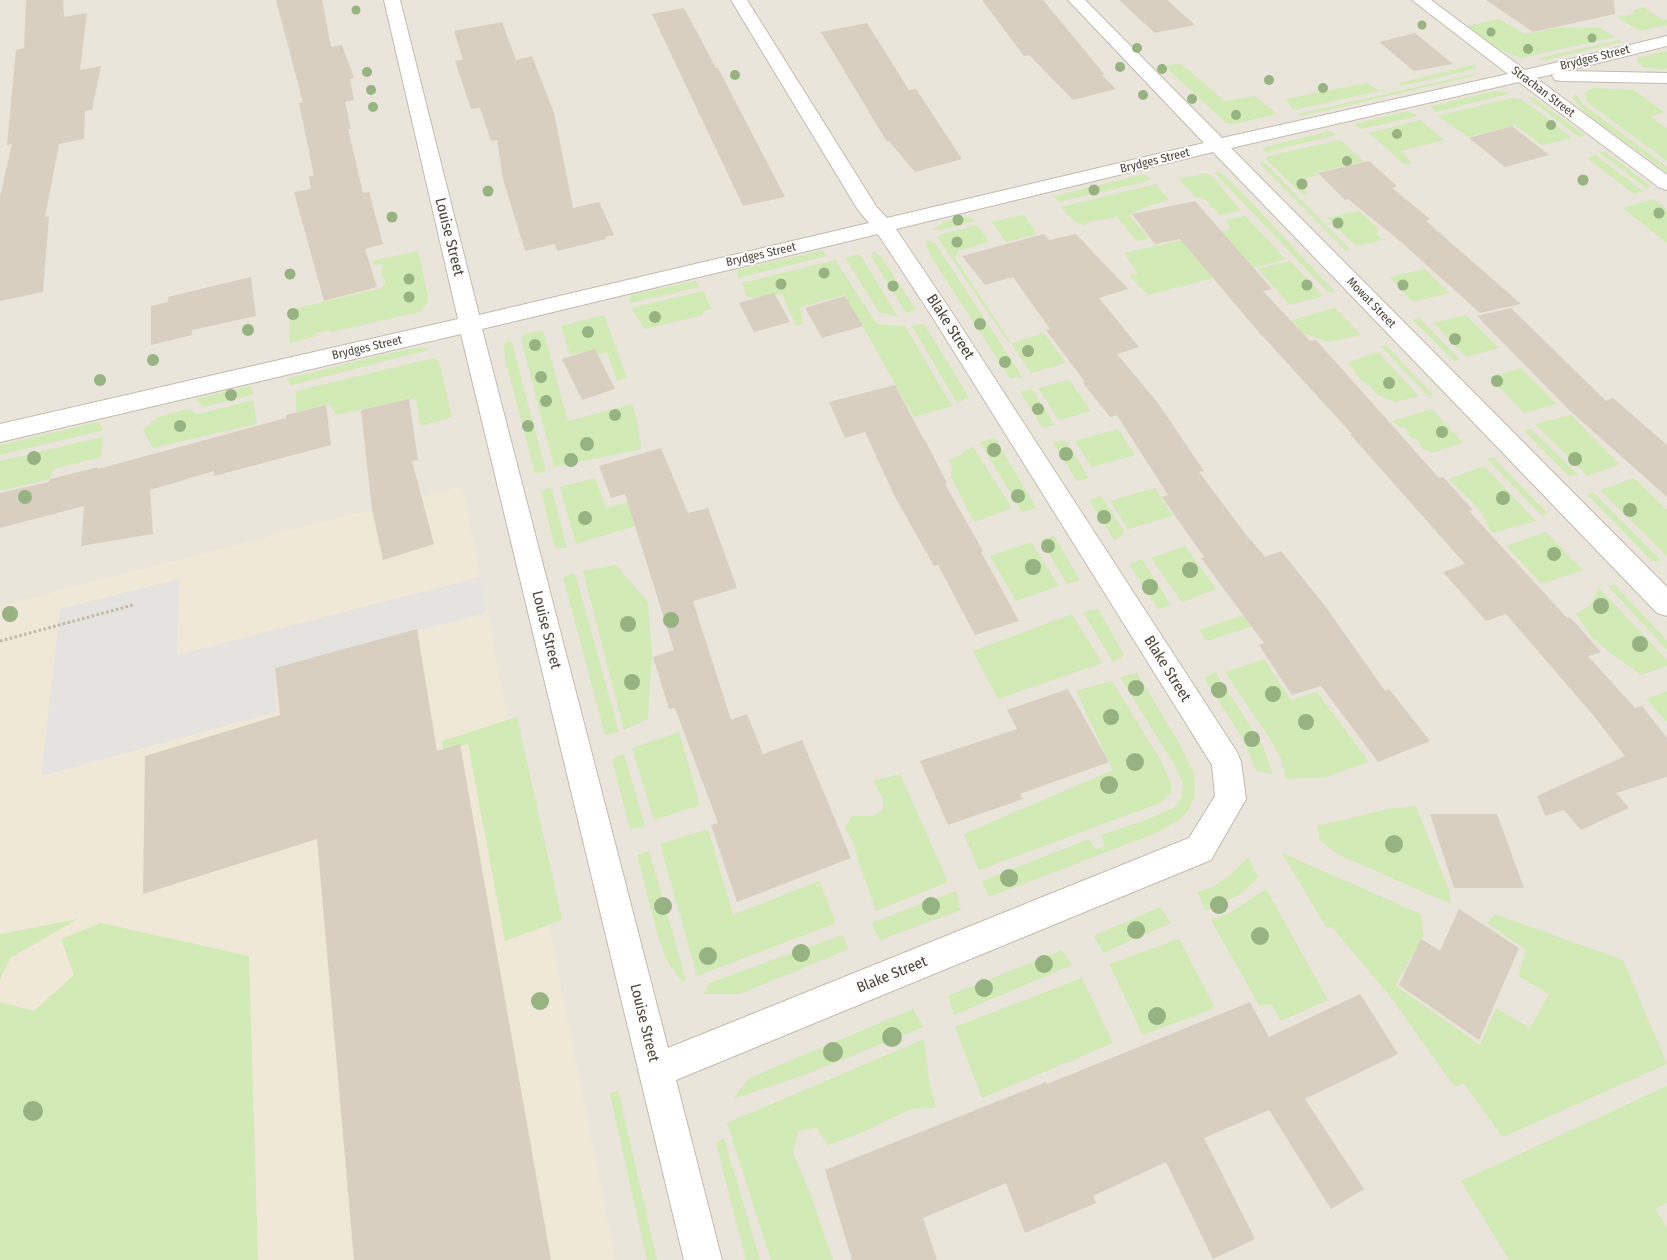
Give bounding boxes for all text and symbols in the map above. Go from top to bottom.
street label: Brydges Street [1559,42,1631,74]
street label: Strachan Street [1508,64,1578,120]
street label: Brydges Street [1119,145,1191,177]
street label: Louise Street [431,196,467,278]
street label: Brydges Street [725,240,797,270]
street label: Mowat Street [1343,275,1399,331]
street label: Blake Street [922,291,978,363]
street label: Brydges Street [331,333,403,363]
street label: Louise Street [528,589,564,671]
street label: Blake Street [1140,633,1194,705]
street label: Blake Street [854,953,930,997]
street label: Louise Street [626,982,662,1064]

